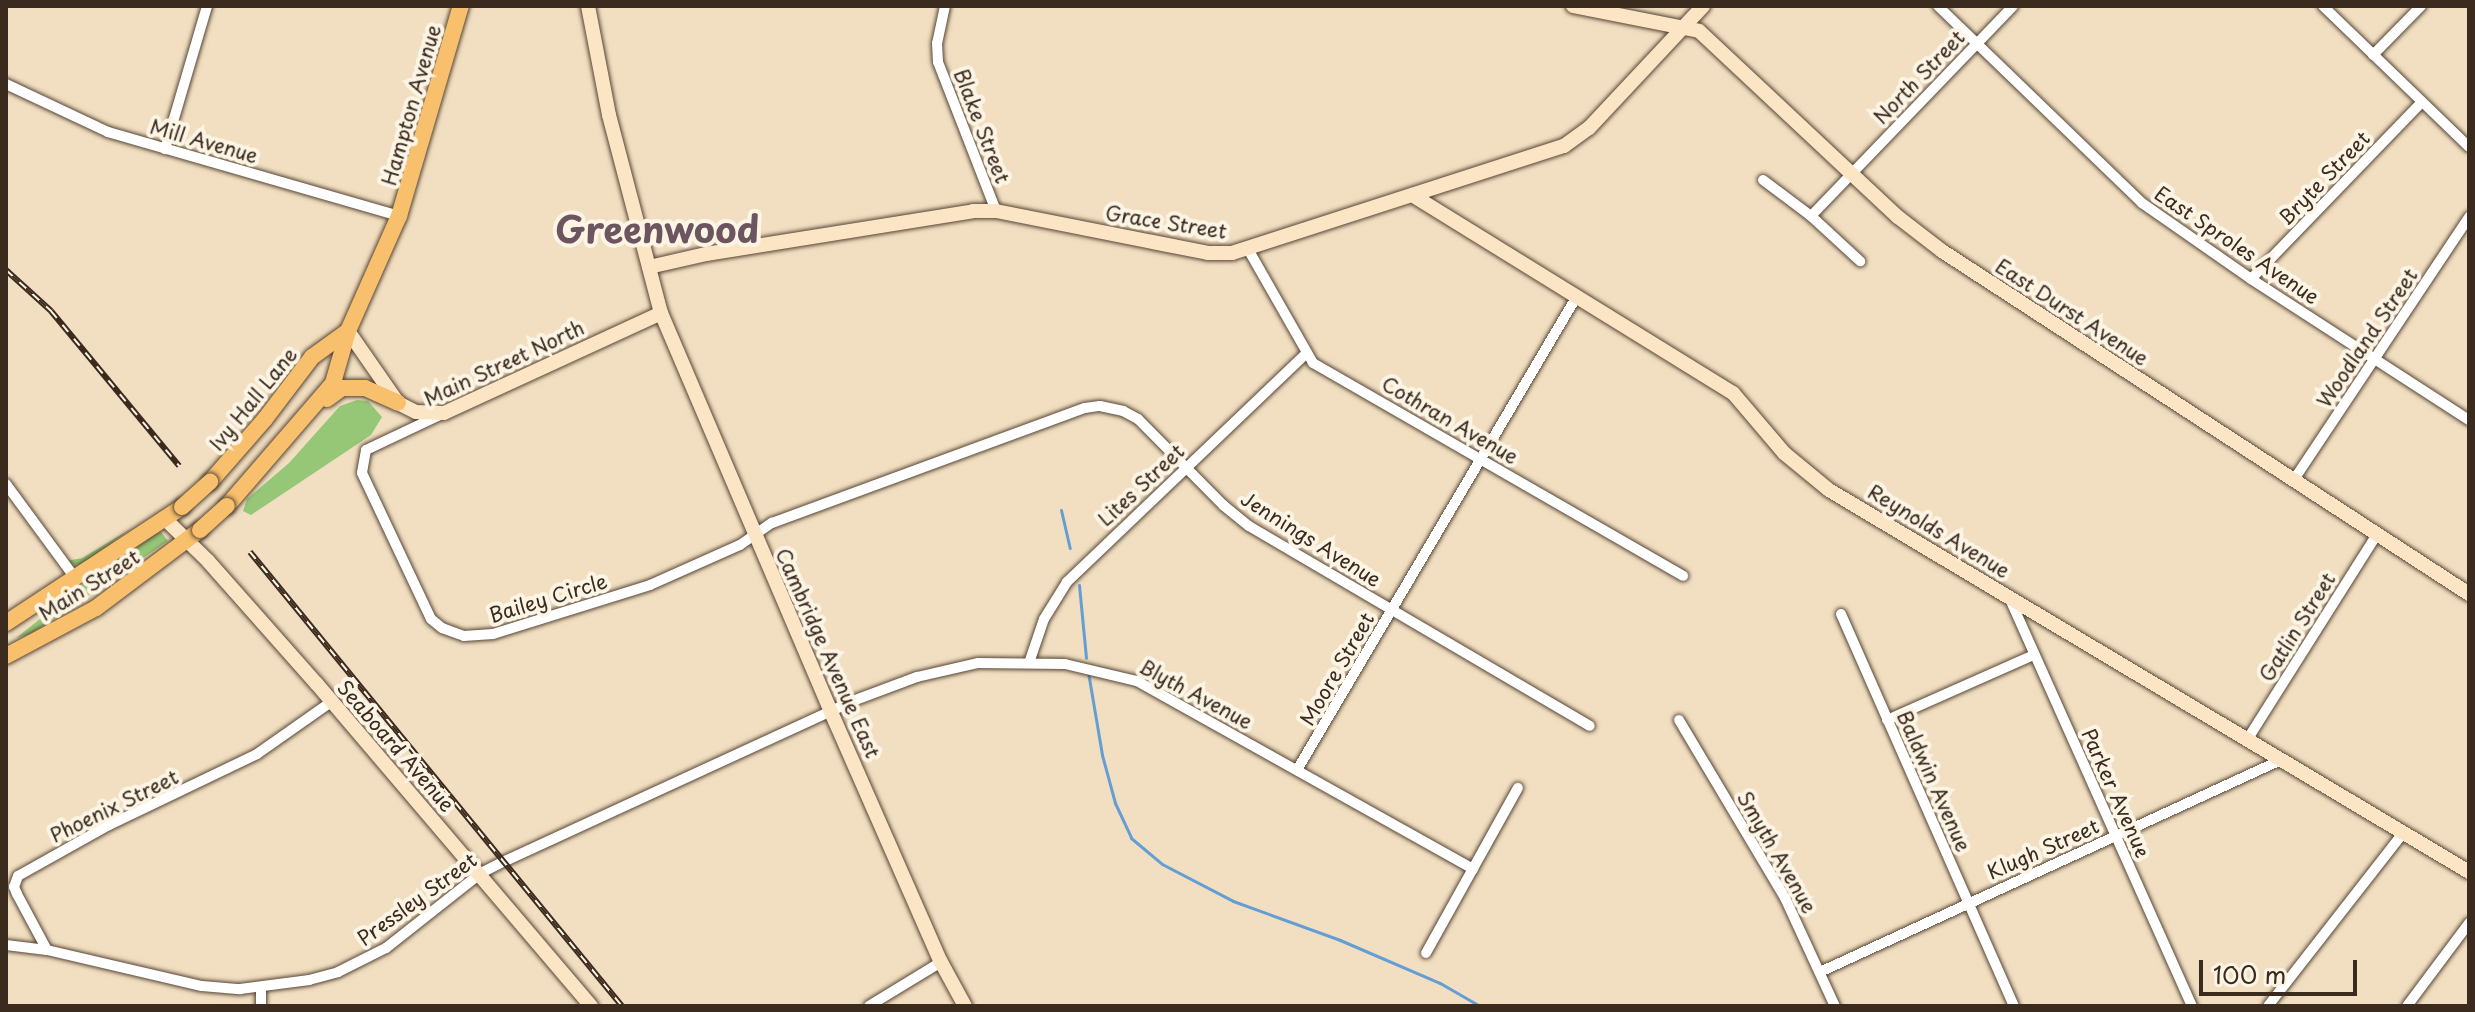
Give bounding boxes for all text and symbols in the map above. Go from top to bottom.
street label: Hampton Avenue [377,23,445,187]
street label: North Street [1868,25,1970,129]
street label: Blake Street [949,66,1015,186]
street label: Mill Avenue [148,114,260,168]
street label: Bryte Street [2274,127,2374,229]
street label: East Sproles Avenue [2150,181,2324,309]
street label: Grace Street [1103,200,1229,244]
district label: Greenwood [555,207,759,251]
street label: East Durst Avenue [1991,254,2153,370]
street label: Woodland Street [2312,264,2422,412]
street label: Main Street North [419,315,589,411]
street label: Ivy Hall Lane [204,342,302,456]
street label: Cothran Avenue [1378,371,1522,469]
street label: Lites Street [1092,439,1190,531]
street label: Reynolds Avenue [1864,479,2014,583]
street label: Jennings Avenue [1237,487,1385,591]
street label: Main Street [34,544,144,626]
street label: Cambridge Avenue East [771,544,885,762]
street label: Gatlin Street [2253,567,2341,687]
street label: Bailey Circle [486,569,610,627]
street label: Moore Street [1295,608,1379,730]
street label: Blyth Avenue [1135,654,1257,734]
street label: Seaboard Avenue [332,675,460,817]
street label: Baldwin Avenue [1892,707,1976,855]
street label: Parker Avenue [2077,725,2155,861]
street label: Phoenix Street [46,765,182,847]
street label: Smyth Avenue [1732,786,1822,918]
street label: Klugh Street [1983,813,2103,885]
street label: Pressley Street [352,847,482,951]
scale bar [2203,944,2361,994]
text: 100 m [2213,956,2286,992]

